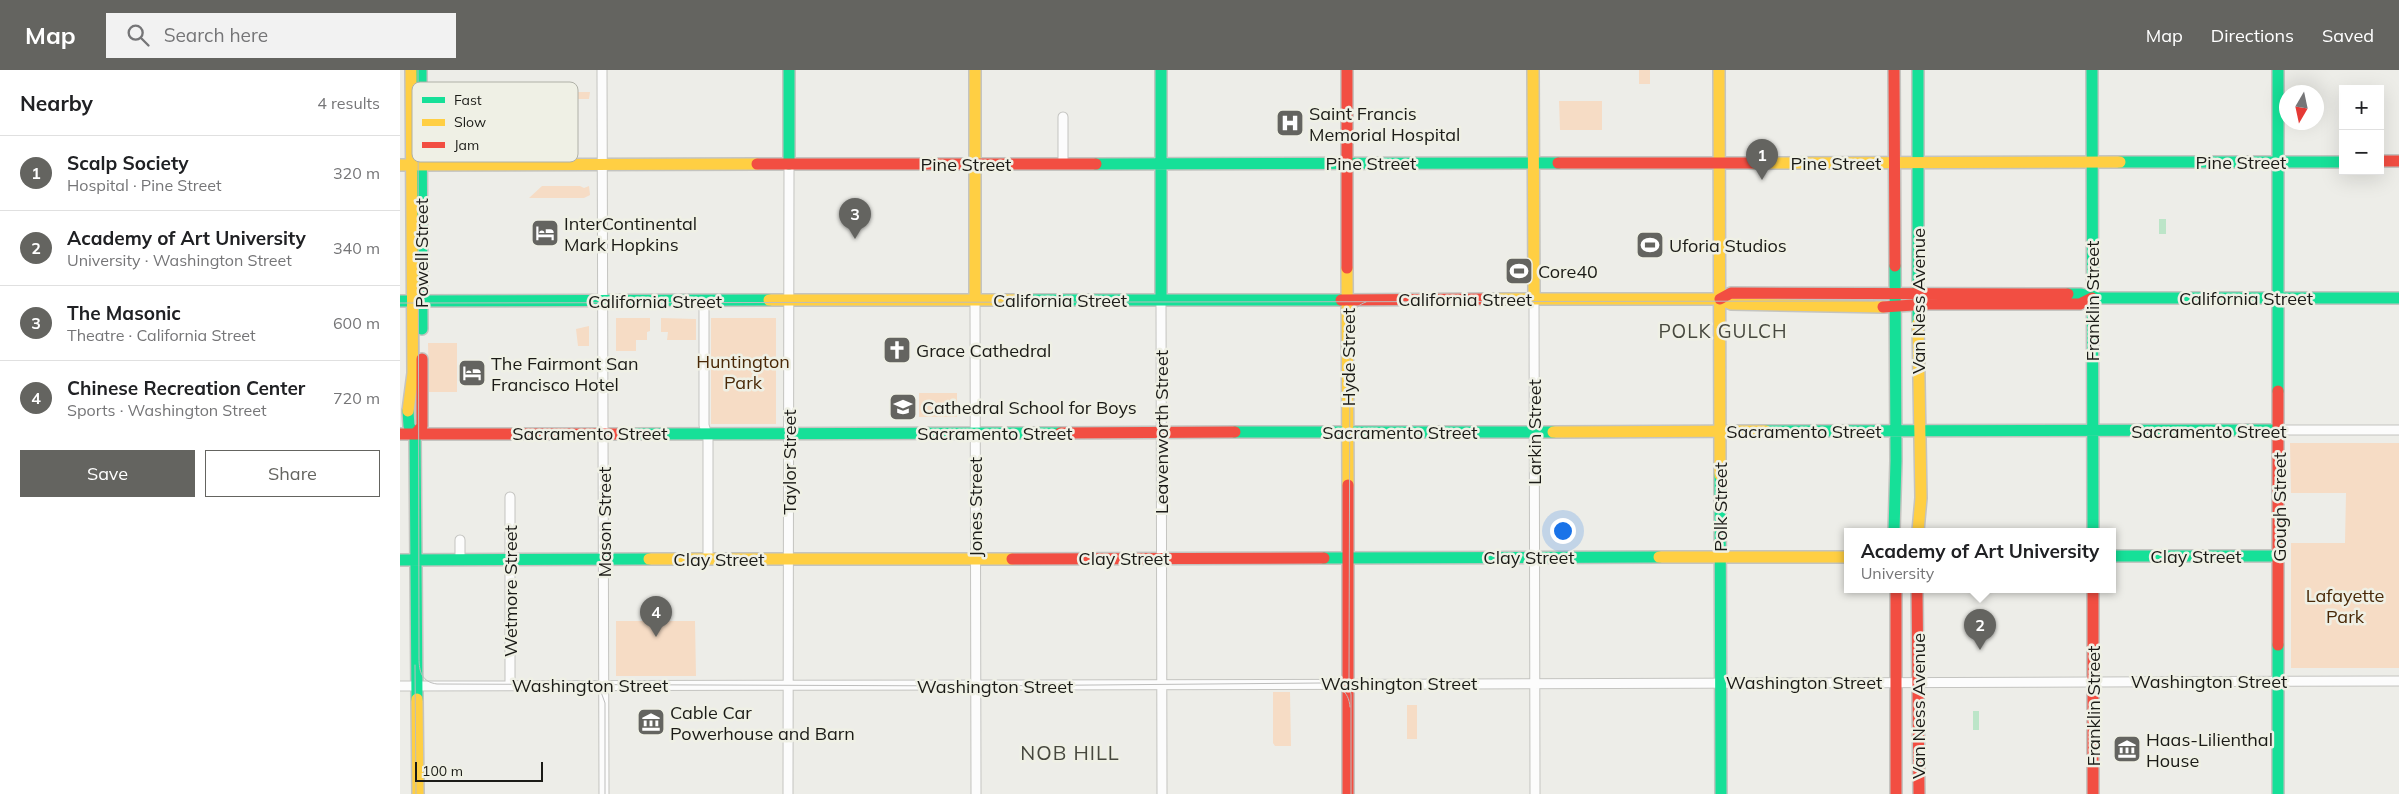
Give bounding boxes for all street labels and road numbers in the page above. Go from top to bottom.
street label: Pine Street [2196,151,2286,174]
street label: Pine Street [1326,152,1416,175]
street label: Pine Street [1791,152,1881,175]
street label: Pine Street [921,153,1011,176]
street label: Powell Street [410,198,433,308]
street label: Van Ness Avenue [1907,228,1930,374]
street label: Franklin Street [2081,241,2104,361]
street label: California Street [2179,287,2313,310]
street label: California Street [1398,288,1532,311]
street label: California Street [993,289,1127,312]
street label: California Street [588,290,722,313]
street label: Hyde Street [1337,308,1360,406]
street label: Leavenworth Street [1150,350,1173,514]
street label: Larkin Street [1523,379,1546,485]
street label: Taylor Street [778,409,801,515]
street label: Sacramento Street [1726,420,1882,443]
street label: Sacramento Street [2131,420,2287,443]
street label: Sacramento Street [1322,421,1478,444]
street label: Sacramento Street [512,422,668,445]
street label: Sacramento Street [917,422,1073,445]
street label: Gough Street [2268,452,2291,562]
street label: Jones Street [964,457,987,557]
street label: Polk Street [1709,462,1732,552]
street label: Mason Street [593,467,616,577]
street label: Wetmore Street [499,525,522,657]
street label: Clay Street [2150,545,2242,568]
street label: Clay Street [1483,546,1575,569]
street label: Clay Street [1078,547,1170,570]
street label: Clay Street [673,548,765,571]
street label: Van Ness Avenue [1907,633,1930,779]
street label: Franklin Street [2082,646,2105,766]
street label: Washington Street [2131,670,2287,693]
street label: Washington Street [1726,671,1882,694]
street label: Washington Street [1321,672,1477,695]
street label: Washington Street [512,674,668,697]
street label: Washington Street [917,675,1073,698]

